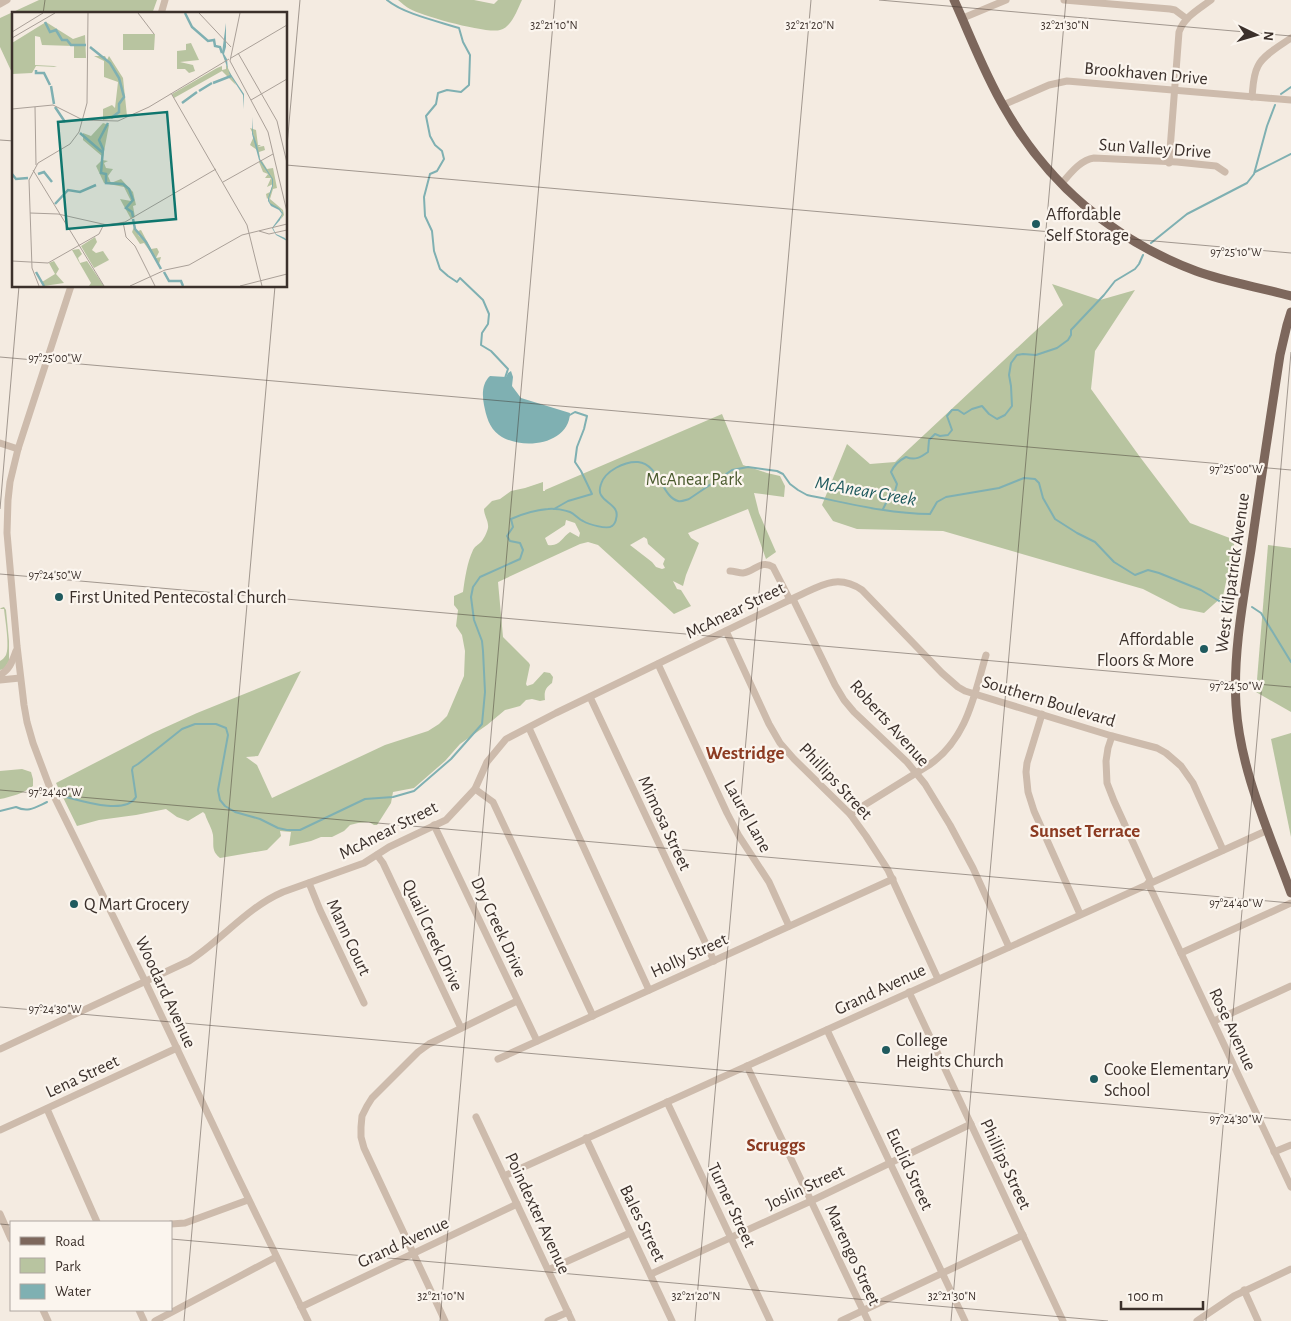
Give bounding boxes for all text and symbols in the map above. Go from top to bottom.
north arrow [1231,10,1281,60]
inset map [12,12,288,288]
text: 32°21'10"N [530,19,578,31]
text: 32°21'20"N [786,19,834,31]
text: 32°21'30"N [1041,19,1089,31]
text: N [1261,31,1275,42]
street label: Brookhaven Drive [1083,60,1208,88]
street label: Sun Valley Drive [1098,136,1212,162]
place label: Affordable Self Storage [1046,206,1129,245]
marker: Affordable Self Storage [1030,218,1042,230]
text: 97°25'10"W [1210,246,1262,258]
text: 97°25'00"W [28,352,82,364]
text: 97°25'00"W [1209,463,1263,475]
park label: McAnear Park [646,471,743,489]
water label: McAnear Creek [814,473,918,510]
street label: West Kilpatrick Avenue [1213,492,1253,654]
text: 97°24'50"W [29,569,82,581]
street label: McAnear Street [683,579,788,643]
place label: First United Pentecostal Church [69,589,287,607]
marker: First United Pentecostal Church [53,591,65,603]
place label: Affordable Floors & More [1097,631,1194,670]
marker: Affordable Floors & More [1198,643,1210,655]
street label: Southern Boulevard [980,673,1118,731]
street label: Roberts Avenue [846,677,933,770]
text: 97°24'50"W [1210,680,1263,692]
street label: Phillips Street [795,740,875,824]
district label: Westridge [706,744,784,763]
street label: Mimosa Street [634,773,694,874]
street label: Laurel Lane [720,777,774,856]
text: 97°24'40"W [28,786,82,798]
street label: McAnear Street [336,798,441,863]
district label: Sunset Terrace [1030,822,1140,841]
street label: Dry Creek Drive [467,875,529,980]
street label: Quail Creek Drive [398,877,466,994]
place label: Q Mart Grocery [84,896,189,914]
street label: Mann Court [323,896,374,979]
text: 97°24'40"W [1209,897,1263,909]
marker: Q Mart Grocery [68,898,80,910]
street label: Holly Street [648,930,731,982]
street label: Woodard Avenue [131,934,199,1051]
street label: Grand Avenue [832,961,929,1019]
street label: Rose Avenue [1205,985,1259,1073]
text: 97°24'30"W [29,1003,82,1015]
place label: College Heights Church [896,1032,1004,1071]
marker: College Heights Church [880,1044,892,1056]
street label: Lena Street [43,1052,122,1102]
place label: Cooke Elementary School [1104,1061,1231,1100]
marker: Cooke Elementary School [1088,1073,1100,1085]
text: 97°24'30"W [1210,1113,1263,1125]
street label: Phillips Street [976,1116,1034,1213]
street label: Euclid Street [882,1126,936,1213]
district label: Scruggs [746,1136,806,1155]
street label: Poindexter Avenue [501,1150,573,1277]
street label: Turner Street [704,1160,759,1251]
street label: Joslin Street [763,1162,848,1214]
street label: Bales Street [616,1182,668,1265]
street label: Marengo Street [821,1202,883,1309]
street label: Grand Avenue [355,1214,452,1272]
legend [10,1221,172,1311]
text: Road [55,1234,85,1249]
text: Park [55,1259,81,1274]
scale bar [1121,1278,1204,1310]
text: Water [55,1284,91,1299]
text: 100 m [1128,1289,1163,1304]
text: 32°21'10"N [417,1290,465,1302]
text: 32°21'20"N [672,1290,720,1302]
text: 32°21'30"N [928,1290,976,1302]

